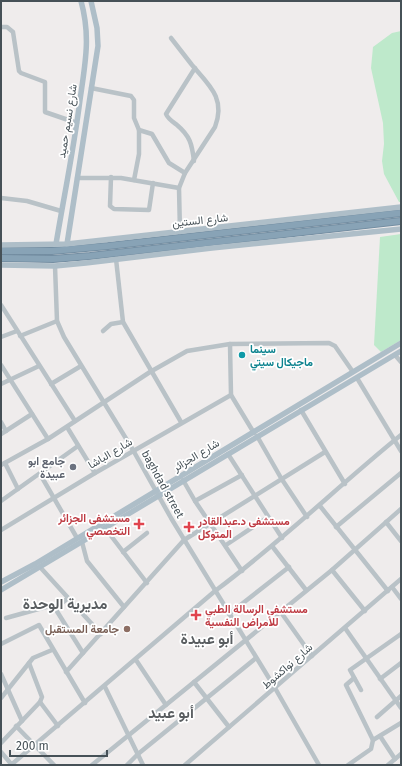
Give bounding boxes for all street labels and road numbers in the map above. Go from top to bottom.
street label: شارع نسيم حميد [55,83,81,159]
street label: شارع الستين [171,211,229,231]
street label: شارع الباشا [86,435,135,472]
street label: شارع الجزائر [170,436,223,476]
street label: baghdad street [139,448,187,520]
street label: شارع نواكشوط [259,641,316,693]

